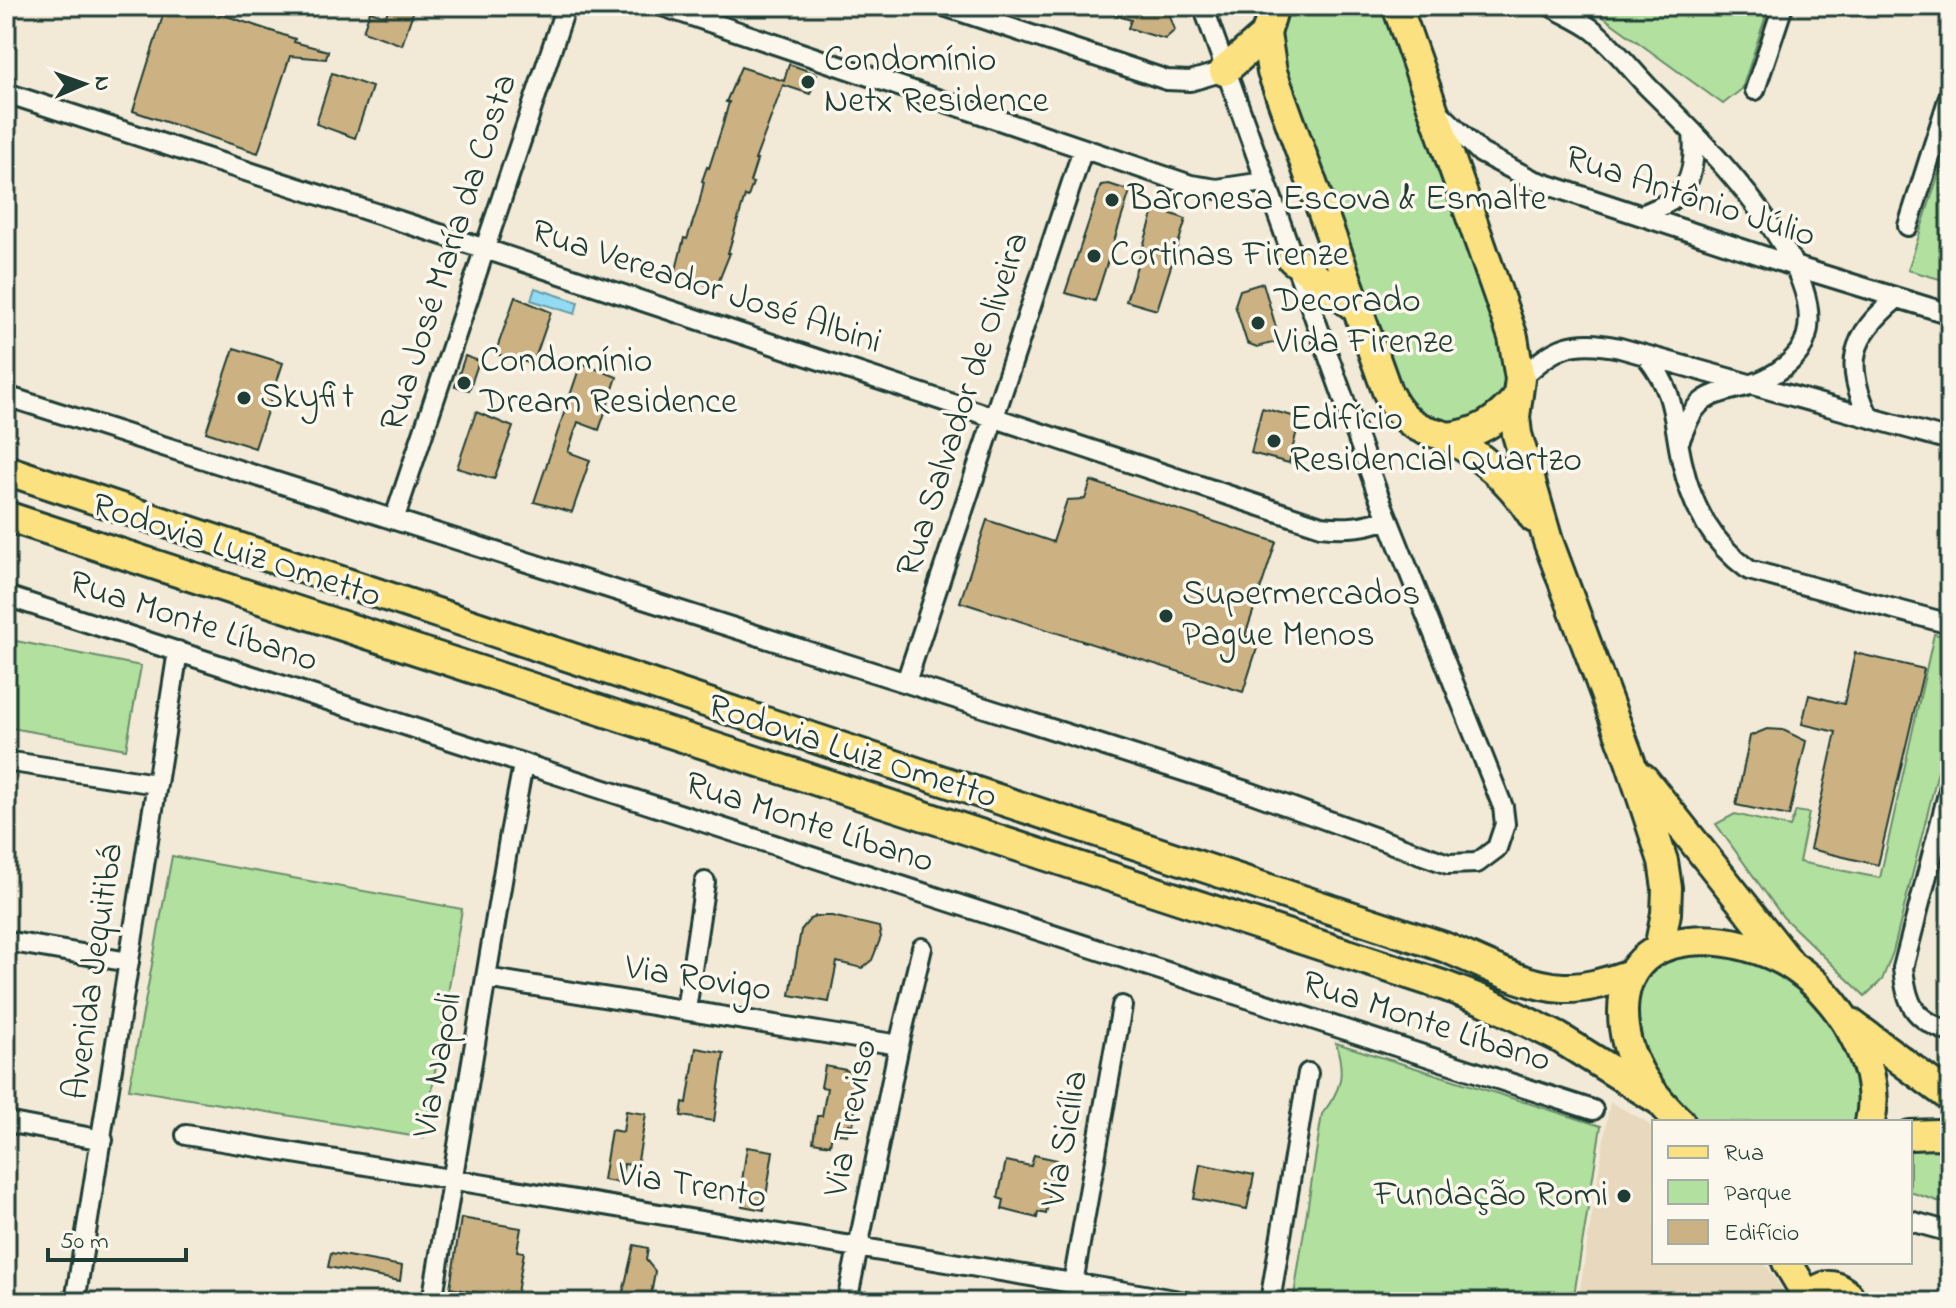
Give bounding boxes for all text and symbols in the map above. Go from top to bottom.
place label: Condomínio Netx Residence [824,35,1050,129]
north arrow [44,44,124,124]
street label: Rua José María da Costa [367,67,533,439]
marker: Condomínio Netx Residence [799,73,817,91]
text: N [85,75,117,91]
street label: Rua Antônio Júlio [1558,132,1822,264]
place label: Baronesa Escova & Esmalte [1127,174,1547,227]
marker: Baronesa Escova & Esmalte [1103,191,1121,209]
street label: Rua Vereador José Albini [524,206,888,370]
street label: Rua Salvador de Oliveira [883,226,1045,584]
place label: Cortinas Firenze [1110,230,1350,283]
marker: Cortinas Firenze [1085,247,1103,265]
place label: Decorado Vida Firenze [1273,276,1455,370]
marker: Decorado Vida Firenze [1249,314,1267,332]
place label: Condomínio Dream Residence [479,336,738,430]
place label: Skyfit [260,372,354,425]
marker: Condomínio Dream Residence [455,374,473,392]
marker: Skyfit [235,389,253,407]
place label: Edifício Residencial Quartzo [1290,394,1582,488]
marker: Edifício Residencial Quartzo [1265,432,1283,450]
street label: Rodovia Luiz Ometto [84,480,388,624]
street label: Rua Monte Líbano [62,558,324,688]
place label: Supermercados Pague Menos [1182,569,1420,663]
marker: Supermercados Pague Menos [1157,607,1175,625]
street label: Rodovia Luiz Ometto [700,681,1004,825]
street label: Rua Monte Líbano [678,759,940,889]
street label: Avenida Jequitibá [51,841,139,1103]
street label: Via Rovigo [620,942,775,1018]
street label: Rua Monte Líbano [1295,958,1557,1088]
street label: Via Napoli [400,988,478,1143]
street label: Via Treviso [811,1035,893,1202]
street label: Via Sicília [1028,1067,1104,1212]
legend [1652,1120,1912,1264]
text: Rua [1724,1137,1764,1172]
street label: Via Trento [613,1149,770,1225]
place label: Fundação Romi [1373,1170,1608,1223]
text: Parque [1724,1177,1791,1212]
marker: Fundação Romi [1615,1187,1633,1205]
scale bar [48,1212,186,1262]
text: Edifício [1724,1217,1799,1252]
text: 50 m [60,1225,109,1260]

